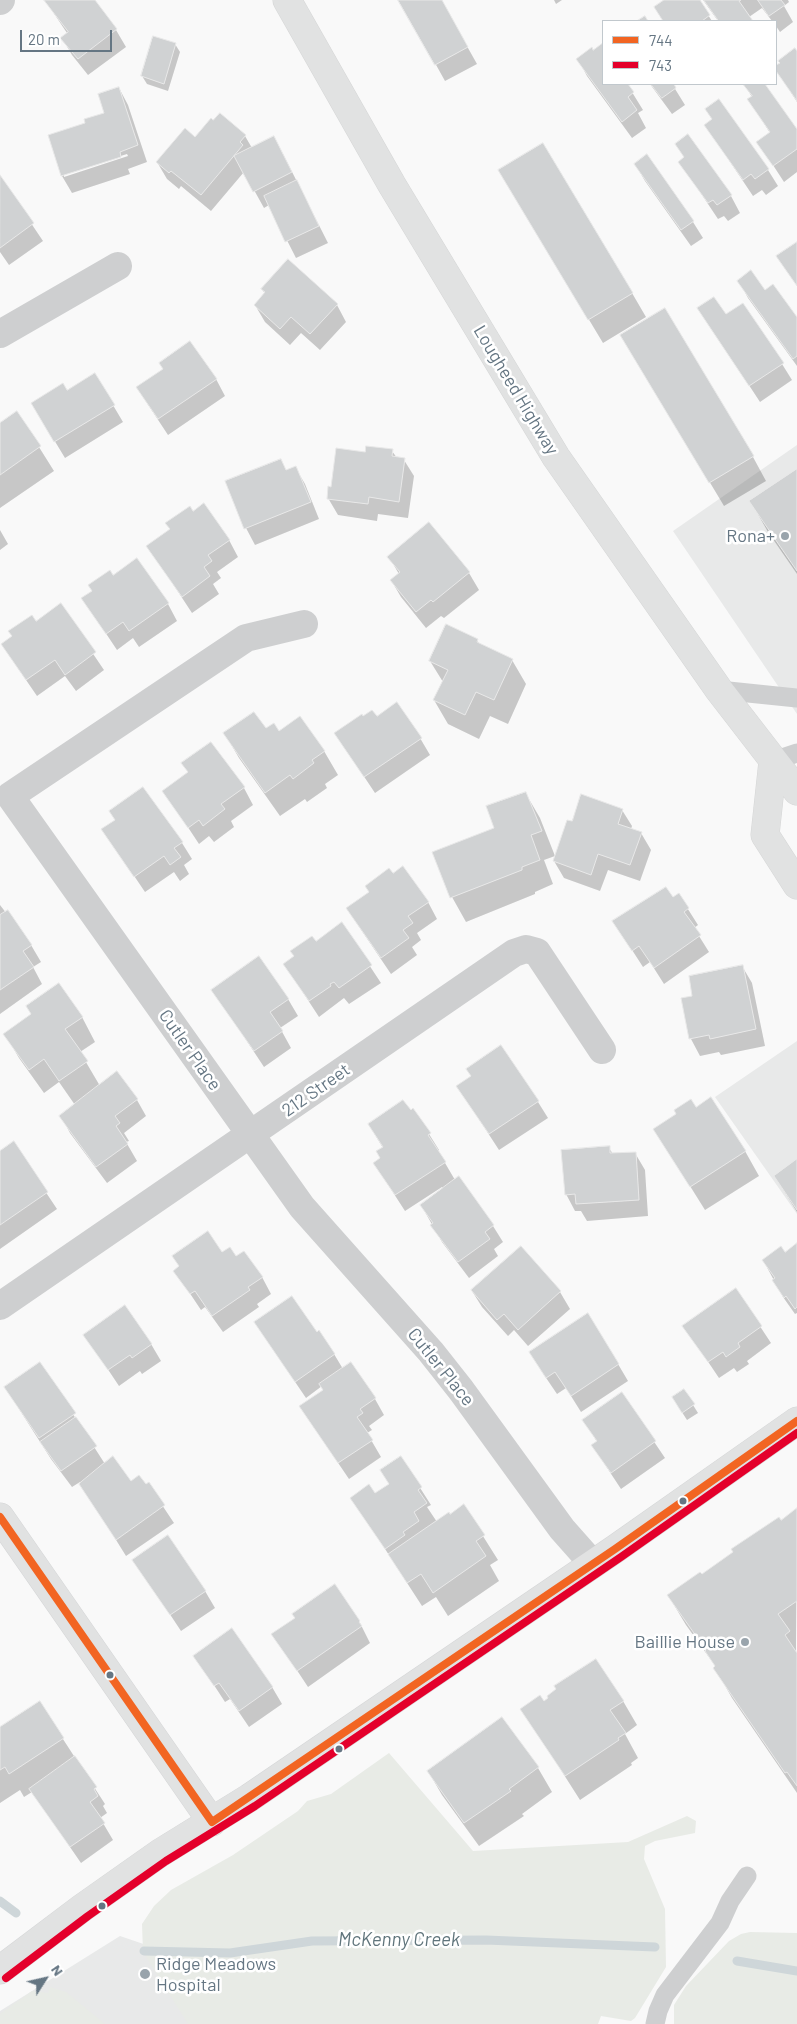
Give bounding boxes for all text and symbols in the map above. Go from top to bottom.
scale bar [22,20,115,52]
legend [602,20,777,85]
text: 20 m [28,30,60,48]
text: 744 [649,31,673,49]
text: 743 [649,56,672,74]
street label: Lougheed Highway [469,321,563,459]
place label: Rona+ [726,525,775,547]
marker: Rona+ [779,530,791,542]
street label: Cutler Place [154,1005,226,1095]
street label: 212 Street [278,1059,354,1121]
street label: Cutler Place [403,1324,479,1410]
unlabelled marker [678,1496,688,1506]
place label: Baillie House [634,1631,735,1653]
marker: Baillie House [739,1636,751,1648]
unlabelled marker [105,1670,115,1680]
unlabelled marker [334,1744,344,1754]
unlabelled marker [97,1901,107,1911]
water label: McKenny Creek [338,1929,460,1951]
place label: Ridge Meadows Hospital [156,1953,276,1996]
north arrow [20,1954,70,2004]
text: N [48,1961,67,1979]
marker: Ridge Meadows Hospital [138,1967,152,1981]

